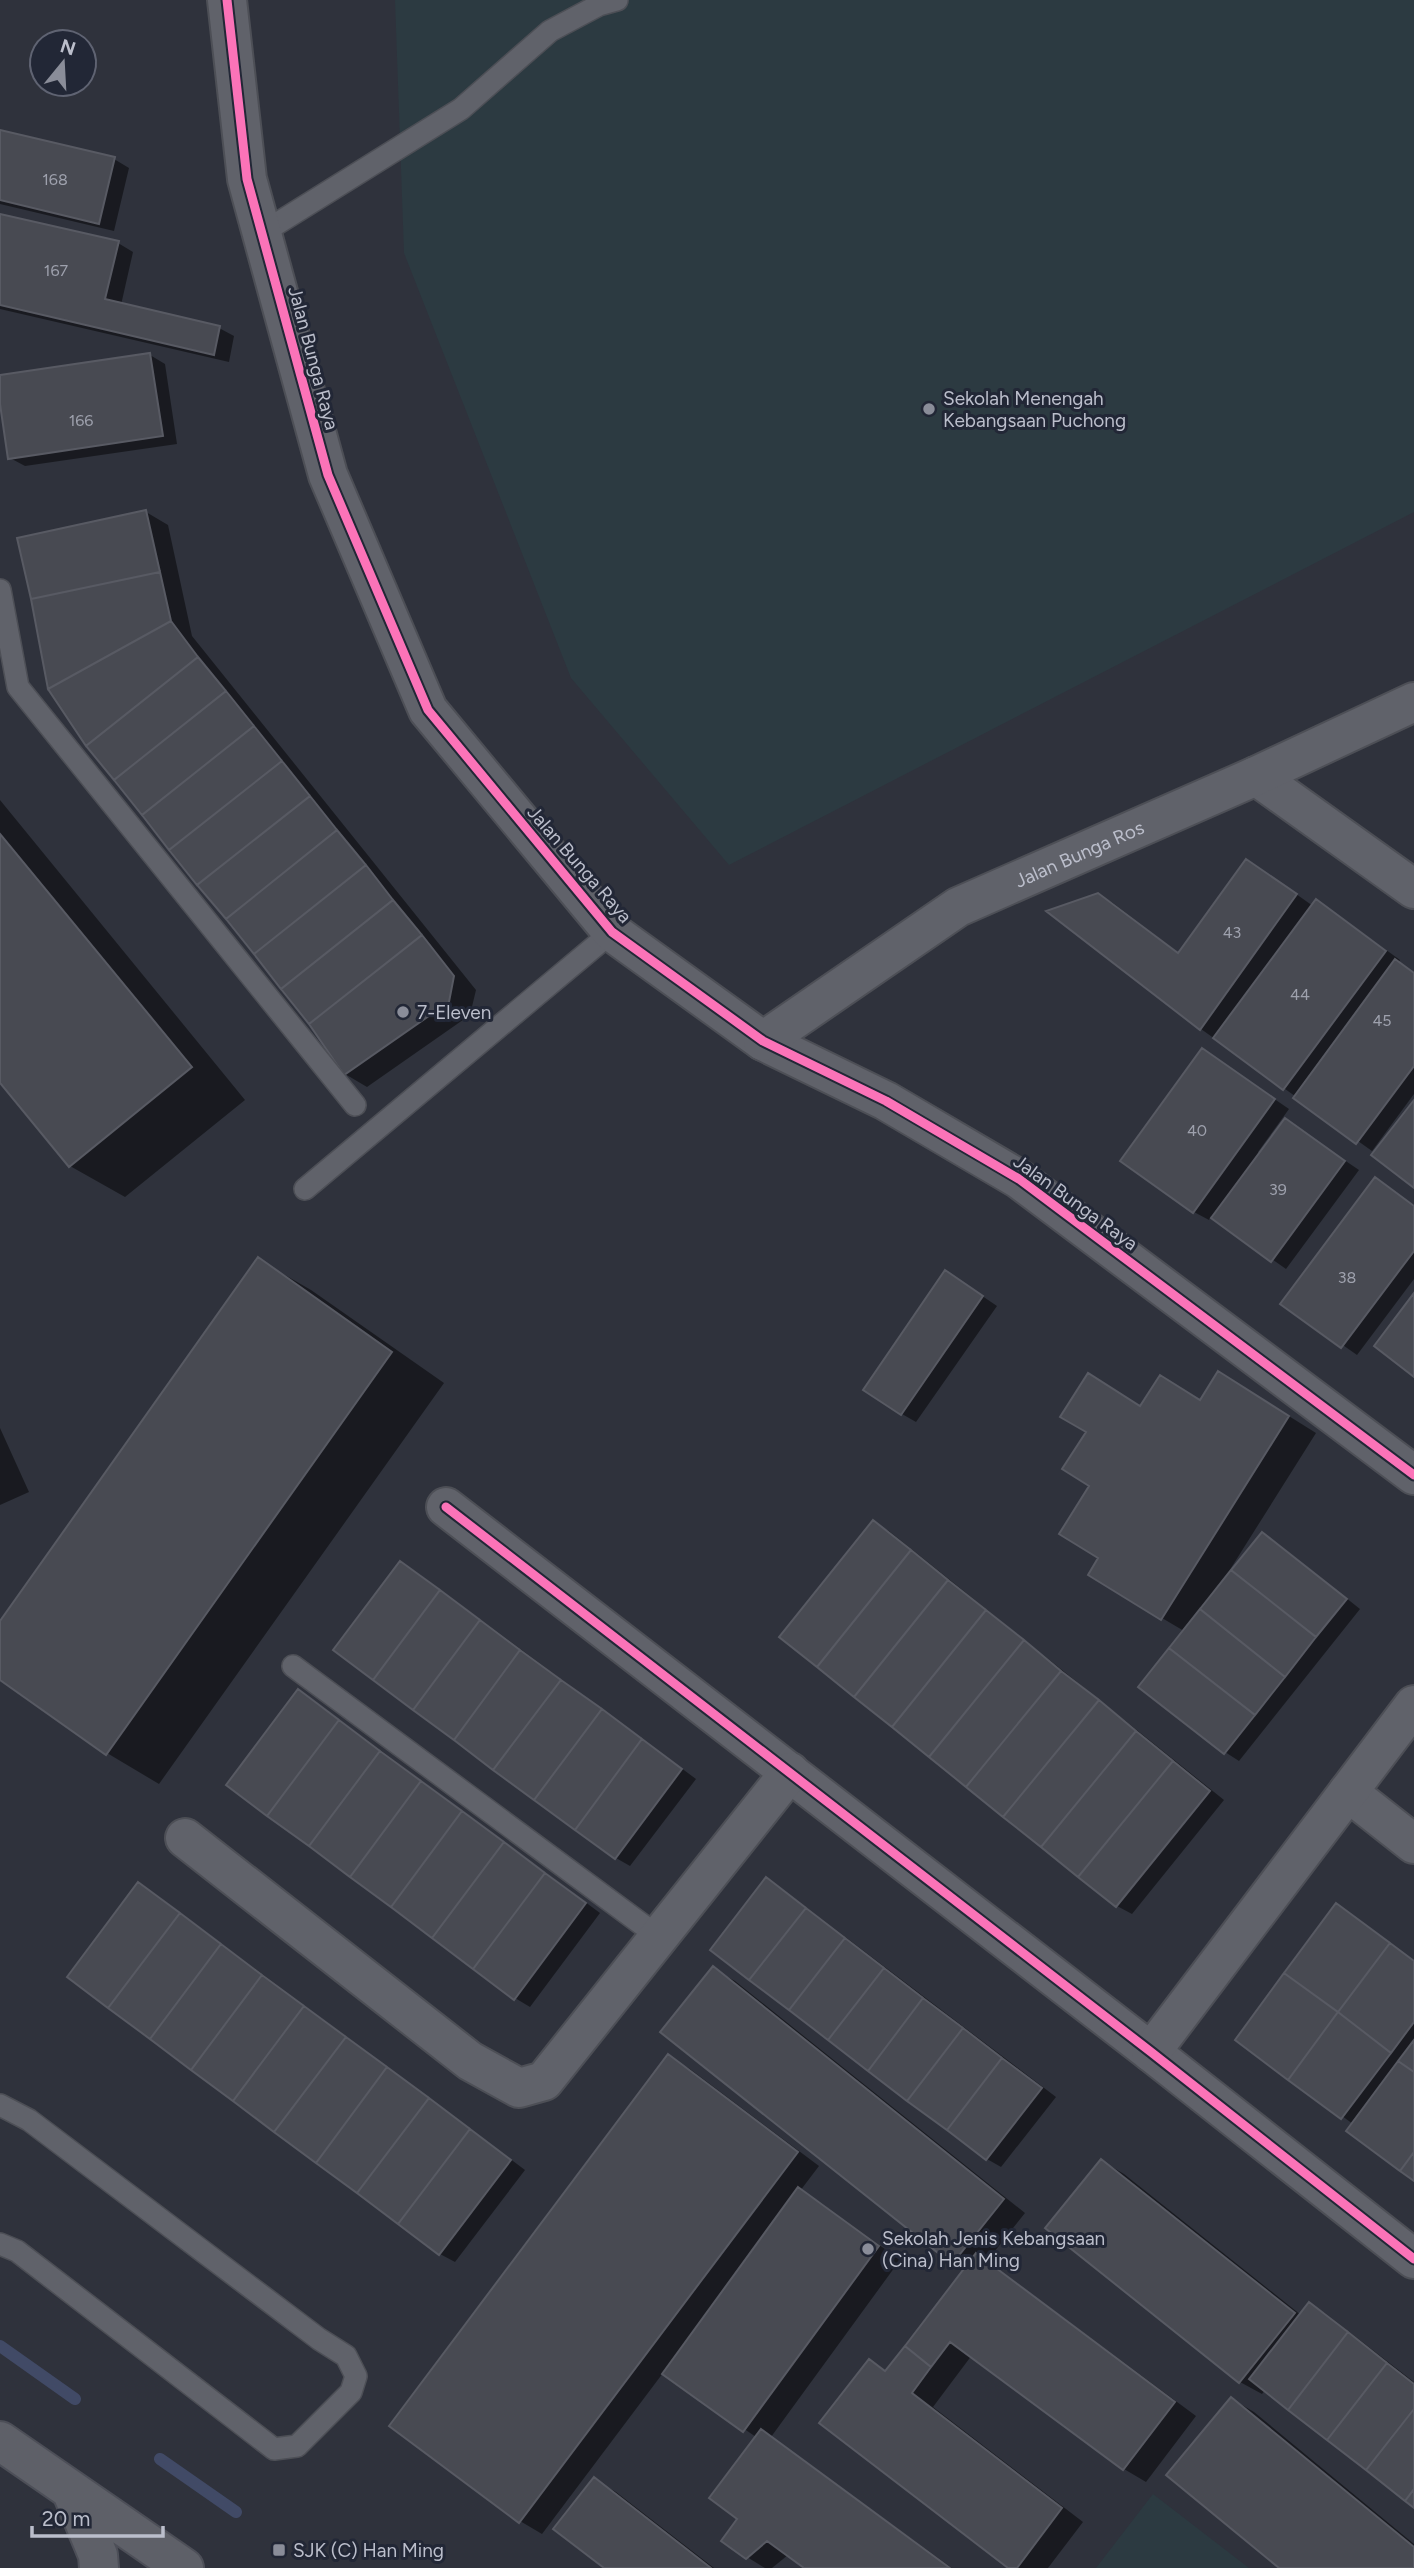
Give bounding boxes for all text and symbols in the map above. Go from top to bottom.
north arrow [28,28,98,98]
text: N [58,34,79,61]
house number: 168 [42,170,68,189]
house number: 167 [44,261,69,280]
street label: Jalan Bunga Raya [283,284,344,433]
place label: Sekolah Menengah Kebangsaan Puchong [943,387,1126,432]
marker: Sekolah Menengah Kebangsaan Puchong [921,401,937,417]
house number: 166 [69,411,93,430]
street label: Jalan Bunga Raya [522,801,637,928]
street label: Jalan Bunga Ros [1011,816,1148,893]
house number: 43 [1223,923,1241,942]
house number: 44 [1290,985,1310,1004]
place label: 7-Eleven [417,1001,491,1024]
marker: 7-Eleven [395,1004,411,1020]
house number: 45 [1372,1011,1392,1030]
house number: 40 [1187,1121,1207,1140]
street label: Jalan Bunga Raya [1009,1150,1142,1255]
house number: 39 [1269,1180,1287,1199]
house number: 38 [1338,1268,1356,1287]
place label: Sekolah Jenis Kebangsaan (Cina) Han Ming [882,2227,1105,2272]
marker: Sekolah Jenis Kebangsaan (Cina) Han Ming [860,2241,876,2257]
scale bar [32,2494,163,2538]
text: 20 m [42,2506,90,2531]
place label: SJK (C) Han Ming [293,2539,444,2562]
marker: SJK (C) Han Ming [271,2542,287,2558]

